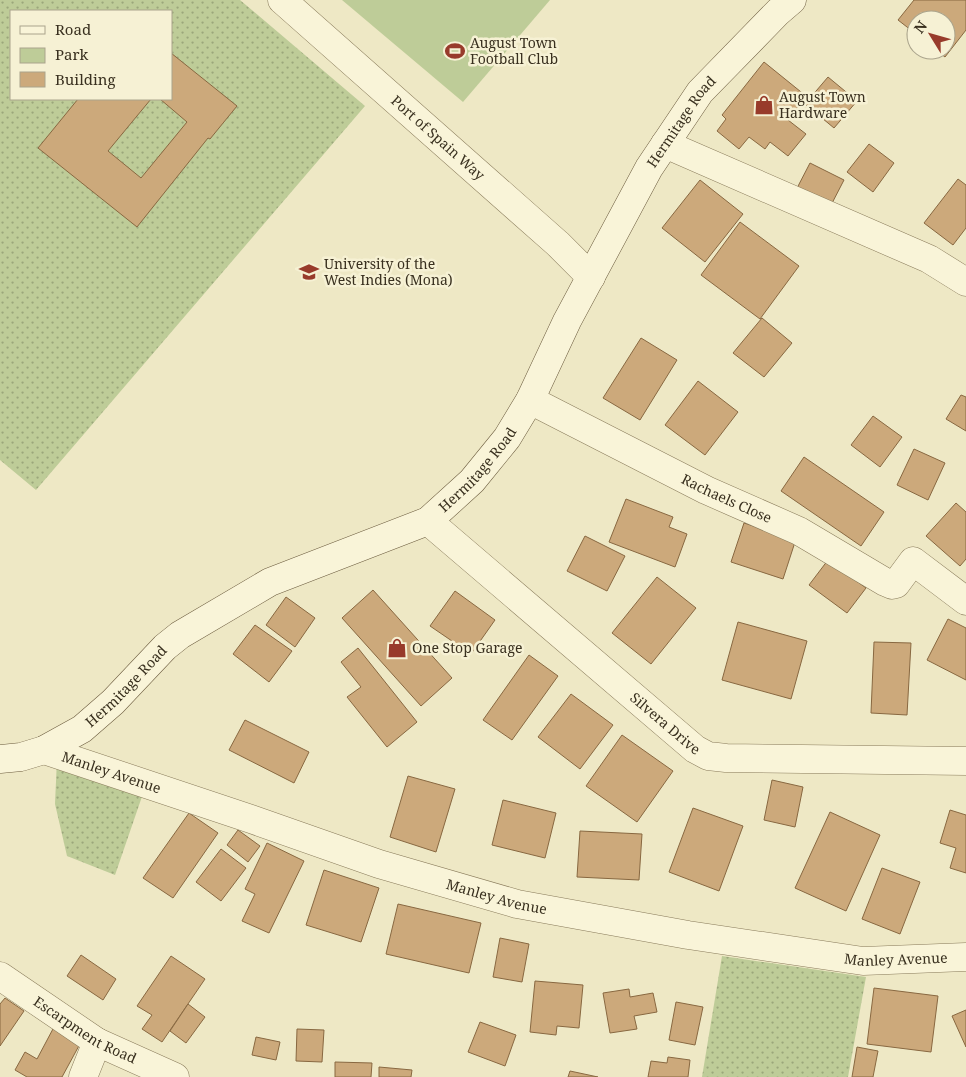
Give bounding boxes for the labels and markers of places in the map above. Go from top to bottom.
place label: August Town Football Club [470,33,558,68]
sports icon: August Town Football Club [444,40,466,62]
place label: August Town Hardware [779,87,866,122]
shop icon: August Town Hardware [753,94,775,116]
place label: University of the West Indies (Mona) [324,254,453,289]
school or university icon: University of the West Indies (Mona) [298,261,320,283]
shop icon: One Stop Garage [386,637,408,659]
place label: One Stop Garage [412,638,523,657]

